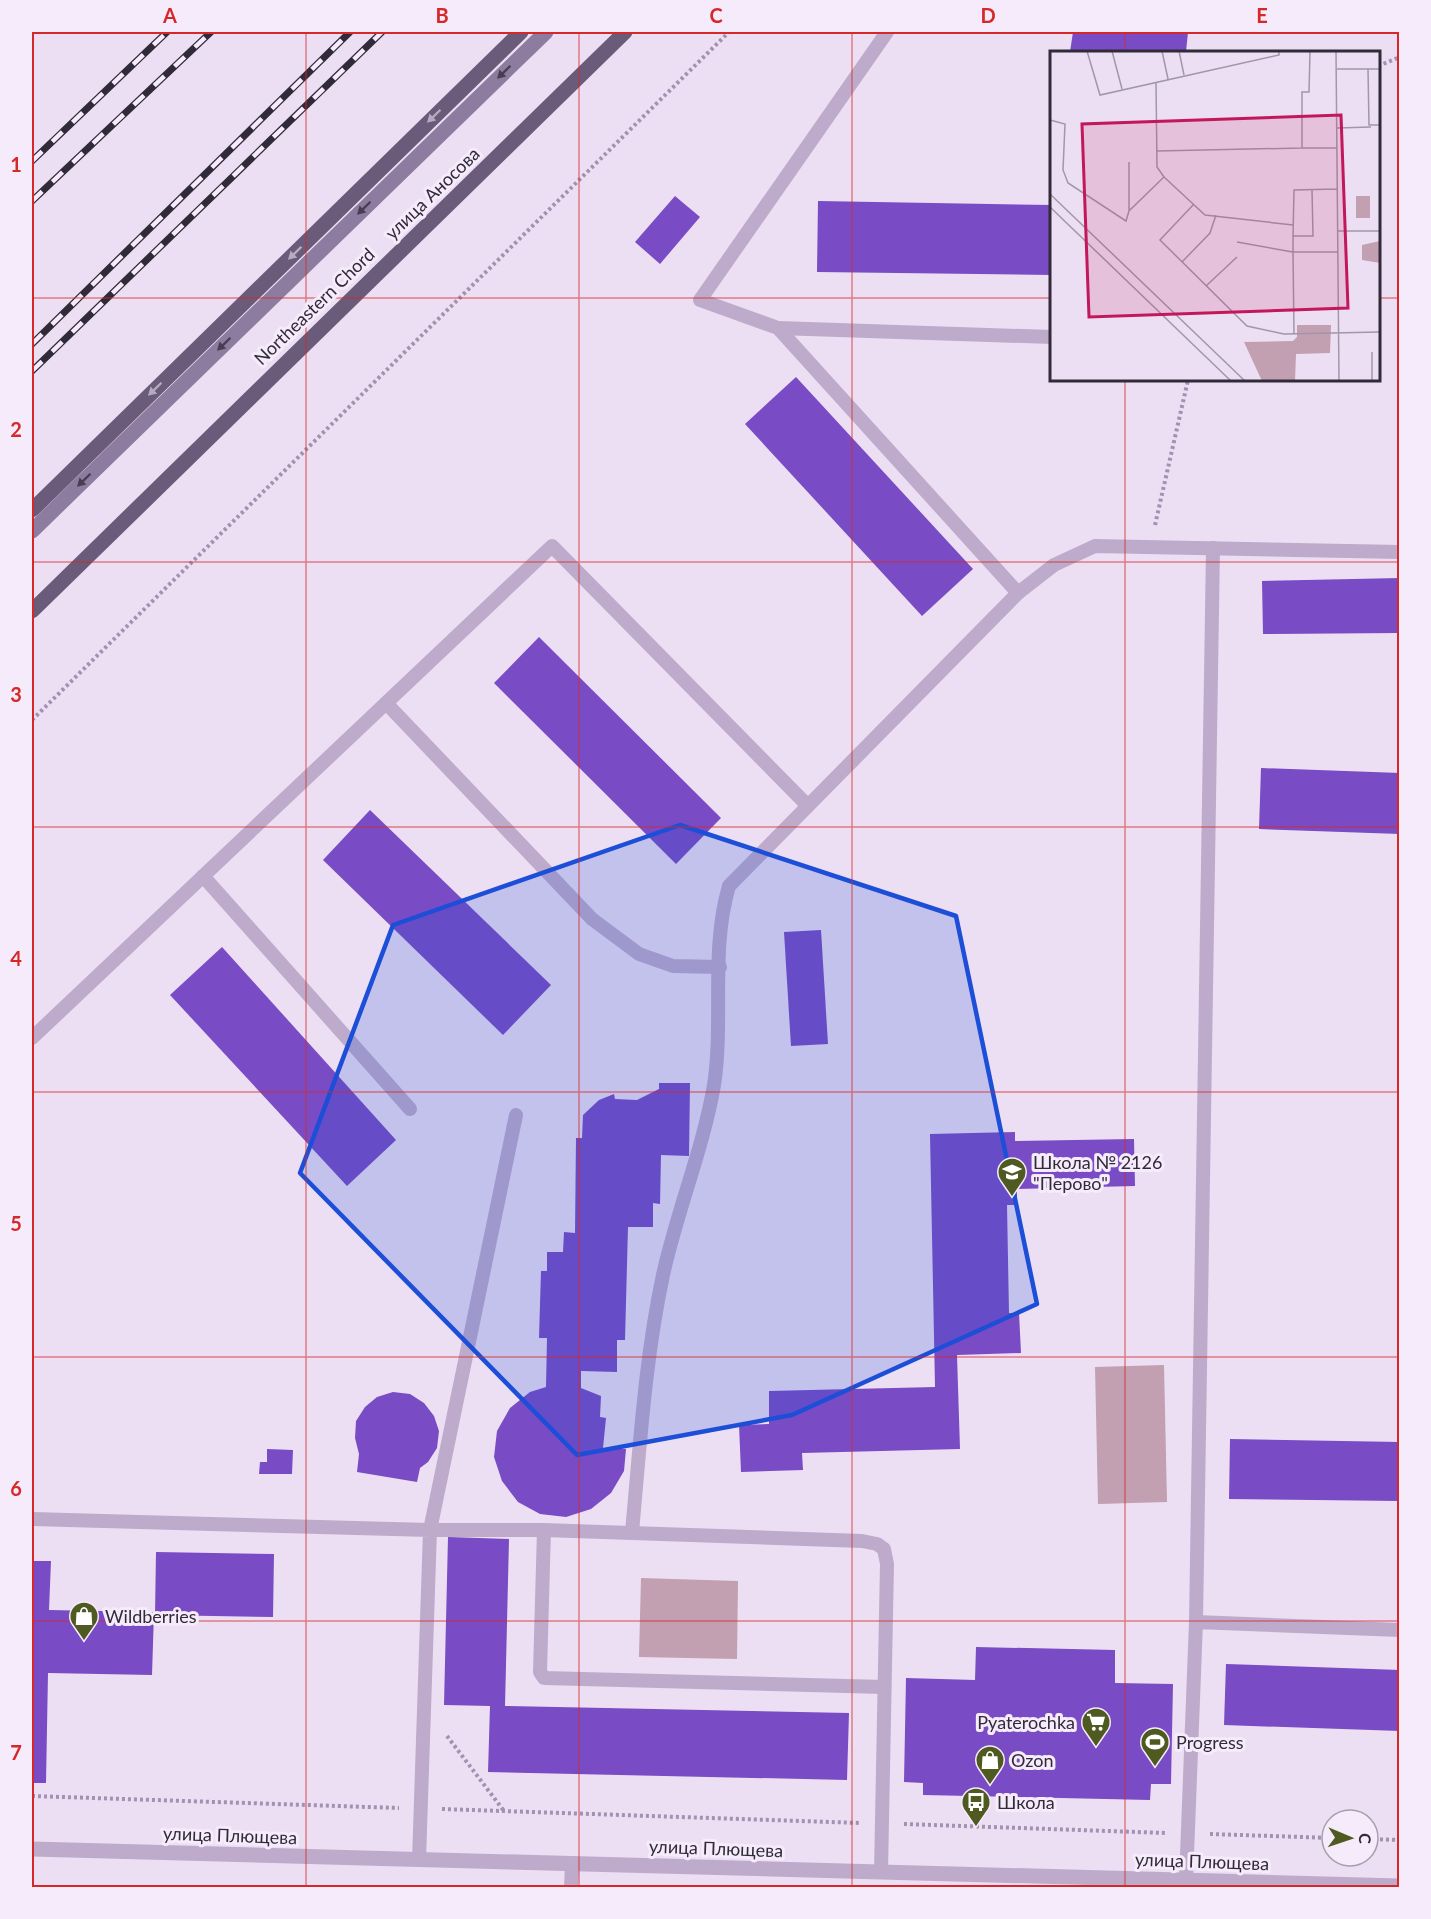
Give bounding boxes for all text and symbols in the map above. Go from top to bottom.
text: A [162,3,177,27]
text: B [435,3,449,27]
text: C [709,3,723,27]
text: D [980,3,996,27]
text: E [1256,3,1268,27]
inset map [1050,51,1380,381]
one-way arrow [497,65,511,79]
one-way arrow [427,109,441,123]
street label: улица Аносова [380,142,484,244]
text: 1 [10,152,22,176]
one-way arrow [356,201,371,215]
street label: Northeastern Chord [249,243,379,369]
one-way arrow [288,245,302,259]
one-way arrow [216,337,231,351]
one-way arrow [148,382,163,396]
text: 2 [10,417,22,441]
one-way arrow [77,472,91,486]
text: 3 [10,682,22,706]
text: 4 [10,946,22,970]
place label: Школа № 2126 "Перово" [1033,1151,1162,1194]
school or university icon: Школа № 2126 "Перово" [996,1156,1028,1198]
text: 5 [10,1211,22,1235]
text: 6 [10,1476,22,1500]
shop icon: Wildberries [68,1600,100,1642]
place label: Wildberries [105,1605,197,1627]
supermarket icon: Pyaterochka [1080,1706,1112,1748]
place label: Pyaterochka [977,1711,1075,1733]
sports icon: Progress [1139,1726,1171,1768]
place label: Progress [1176,1731,1244,1753]
text: 7 [10,1740,22,1764]
shop icon: Ozon [974,1744,1006,1786]
place label: Ozon [1011,1749,1053,1771]
bus stop icon: Школа [960,1786,992,1828]
place label: Школа [997,1791,1055,1813]
north arrow [1320,1808,1380,1868]
street label: улица Плющева [163,1822,297,1848]
text: С [1356,1833,1375,1845]
street label: улица Плющева [649,1835,783,1861]
street label: улица Плющева [1135,1848,1269,1874]

